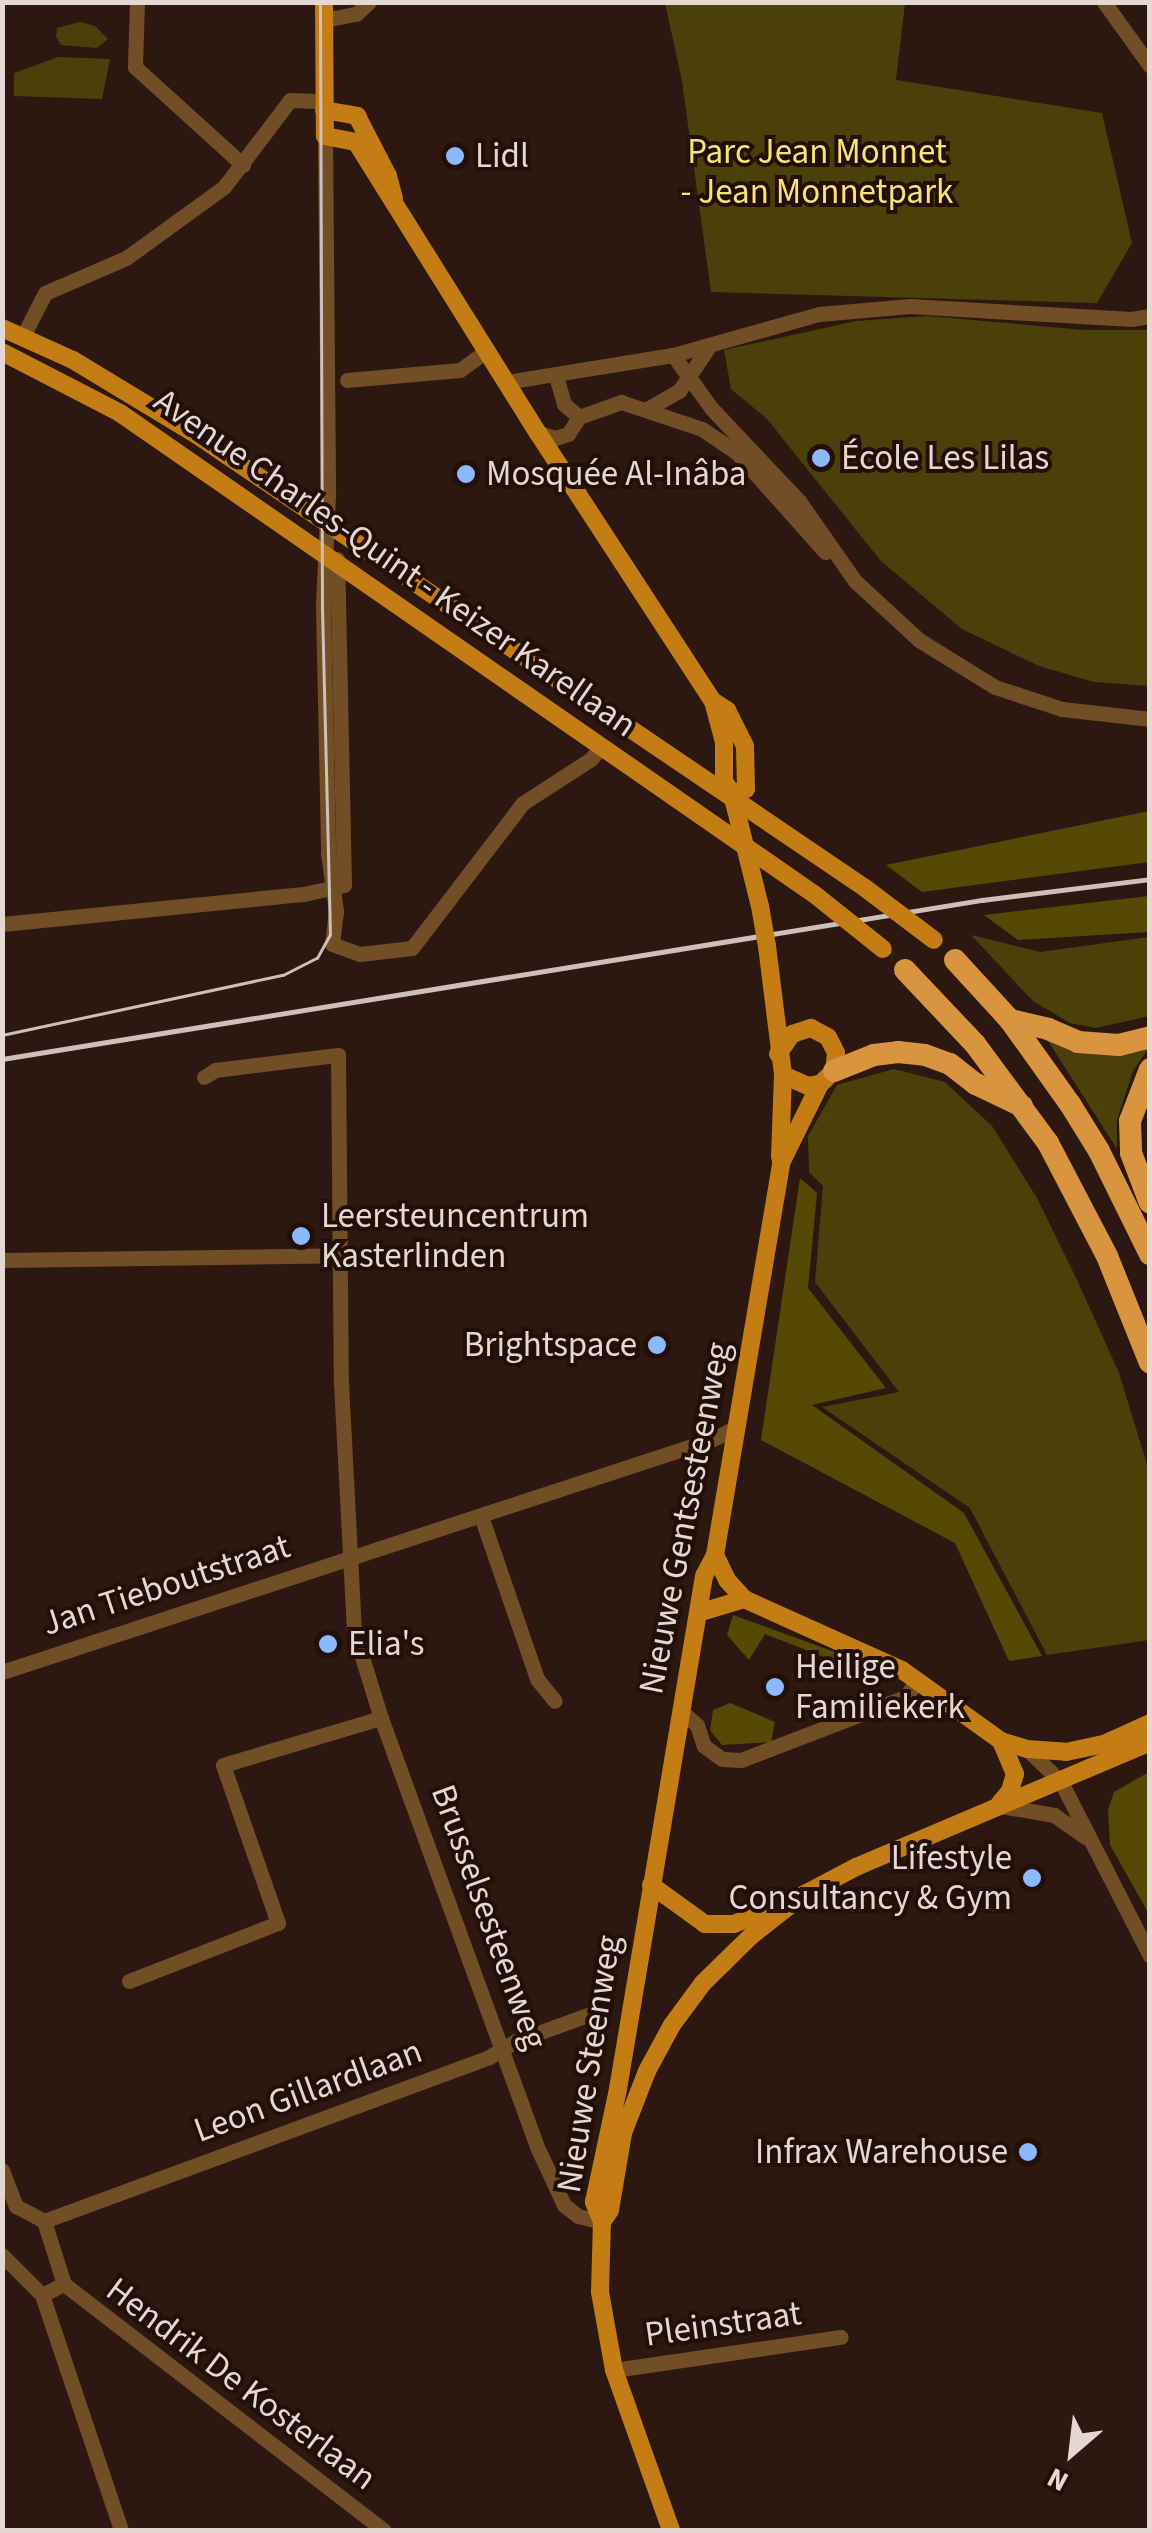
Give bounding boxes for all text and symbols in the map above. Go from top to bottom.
park label: Parc Jean Monnet - Jean Monnetpark [681,131,953,213]
place label: Lidl [475,135,529,177]
marker: Lidl [444,145,466,167]
street label: Avenue Charles-Quint - Keizer Karellaan [146,380,644,746]
place label: École Les Lilas [841,437,1049,479]
marker: École Les Lilas [810,447,832,469]
place label: Mosquée Al-Inâba [486,453,747,495]
marker: Mosquée Al-Inâba [455,463,477,485]
place label: Leersteuncentrum Kasterlinden [321,1195,589,1277]
marker: Leersteuncentrum Kasterlinden [290,1225,312,1247]
place label: Brightspace [464,1324,637,1366]
marker: Brightspace [646,1334,668,1356]
street label: Nieuwe Gentsesteenweg [630,1339,740,1697]
street label: Jan Tieboutstraat [37,1525,295,1645]
place label: Elia's [348,1623,424,1665]
marker: Elia's [317,1633,339,1655]
place label: Heilige Familiekerk [795,1646,965,1728]
marker: Heilige Familiekerk [764,1676,786,1698]
street label: Brusselsesteenweg [422,1779,556,2055]
place label: Lifestyle Consultancy & Gym [729,1837,1012,1919]
marker: Lifestyle Consultancy & Gym [1021,1867,1043,1889]
street label: Nieuwe Steenweg [548,1932,630,2196]
street label: Leon Gillardlaan [188,2030,428,2152]
place label: Infrax Warehouse [755,2131,1008,2173]
marker: Infrax Warehouse [1017,2141,1039,2163]
street label: Hendrik De Kosterlaan [98,2269,384,2499]
street label: Pleinstraat [642,2292,804,2356]
north arrow [1022,2403,1122,2503]
text: N [1040,2457,1076,2502]

